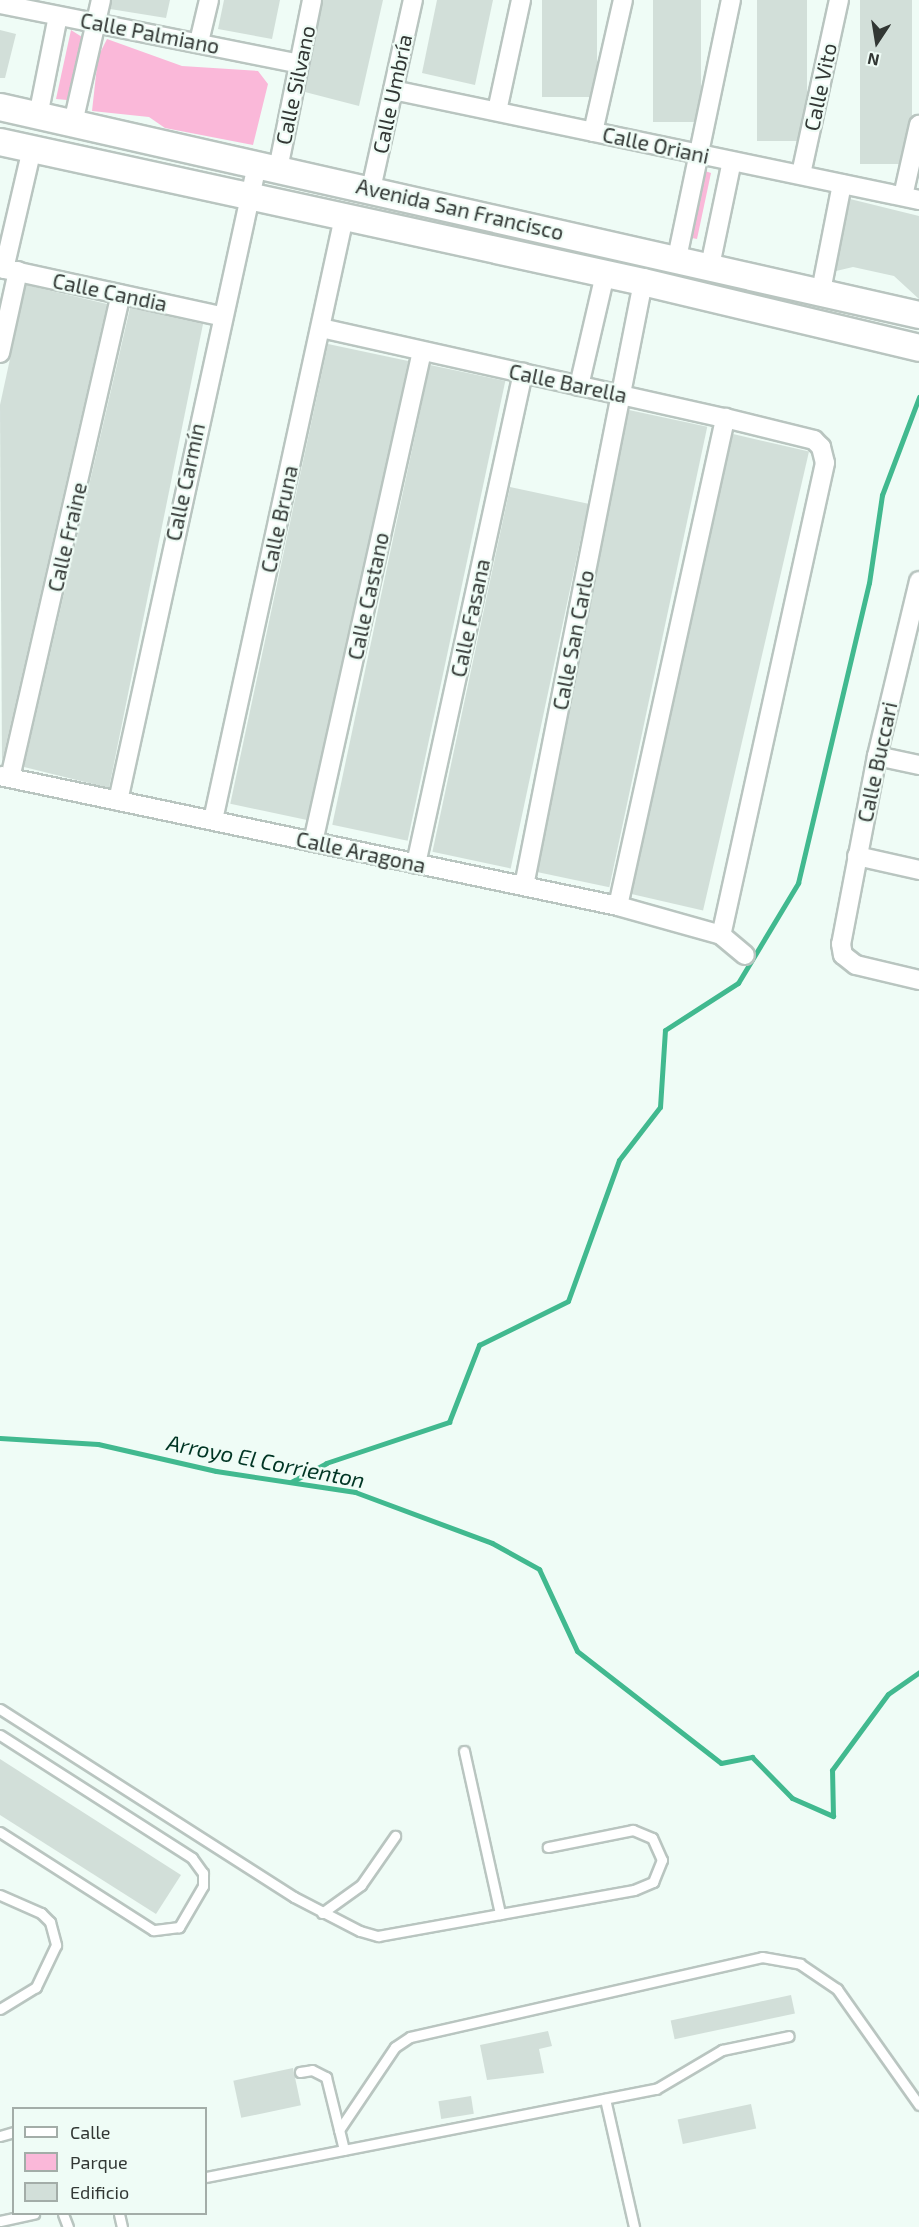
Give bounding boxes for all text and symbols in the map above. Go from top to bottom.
street label: Calle Palmiano [78,7,222,59]
north arrow [847,12,907,72]
street label: Calle Silvano [270,23,320,147]
street label: Calle Umbría [367,32,417,156]
street label: Calle Vito [798,40,842,134]
text: N [866,50,881,71]
street label: Calle Oriani [600,121,712,169]
street label: Avenida San Francisco [354,173,566,245]
street label: Calle Candia [50,268,170,316]
street label: Calle Barella [507,358,629,408]
street label: Calle Carmín [160,421,210,543]
street label: Calle Bruna [255,463,303,575]
street label: Calle Fraine [42,480,92,594]
street label: Calle Castano [342,530,394,662]
street label: Calle Fasana [445,557,495,679]
street label: Calle San Carlo [547,568,599,712]
street label: Calle Buccari [852,699,902,825]
street label: Calle Aragona [294,826,428,878]
water label: Arroyo El Corrienton [165,1429,367,1493]
legend [12,2107,207,2215]
text: Calle [70,2121,111,2143]
text: Parque [70,2151,128,2173]
text: Edificio [70,2181,129,2203]

